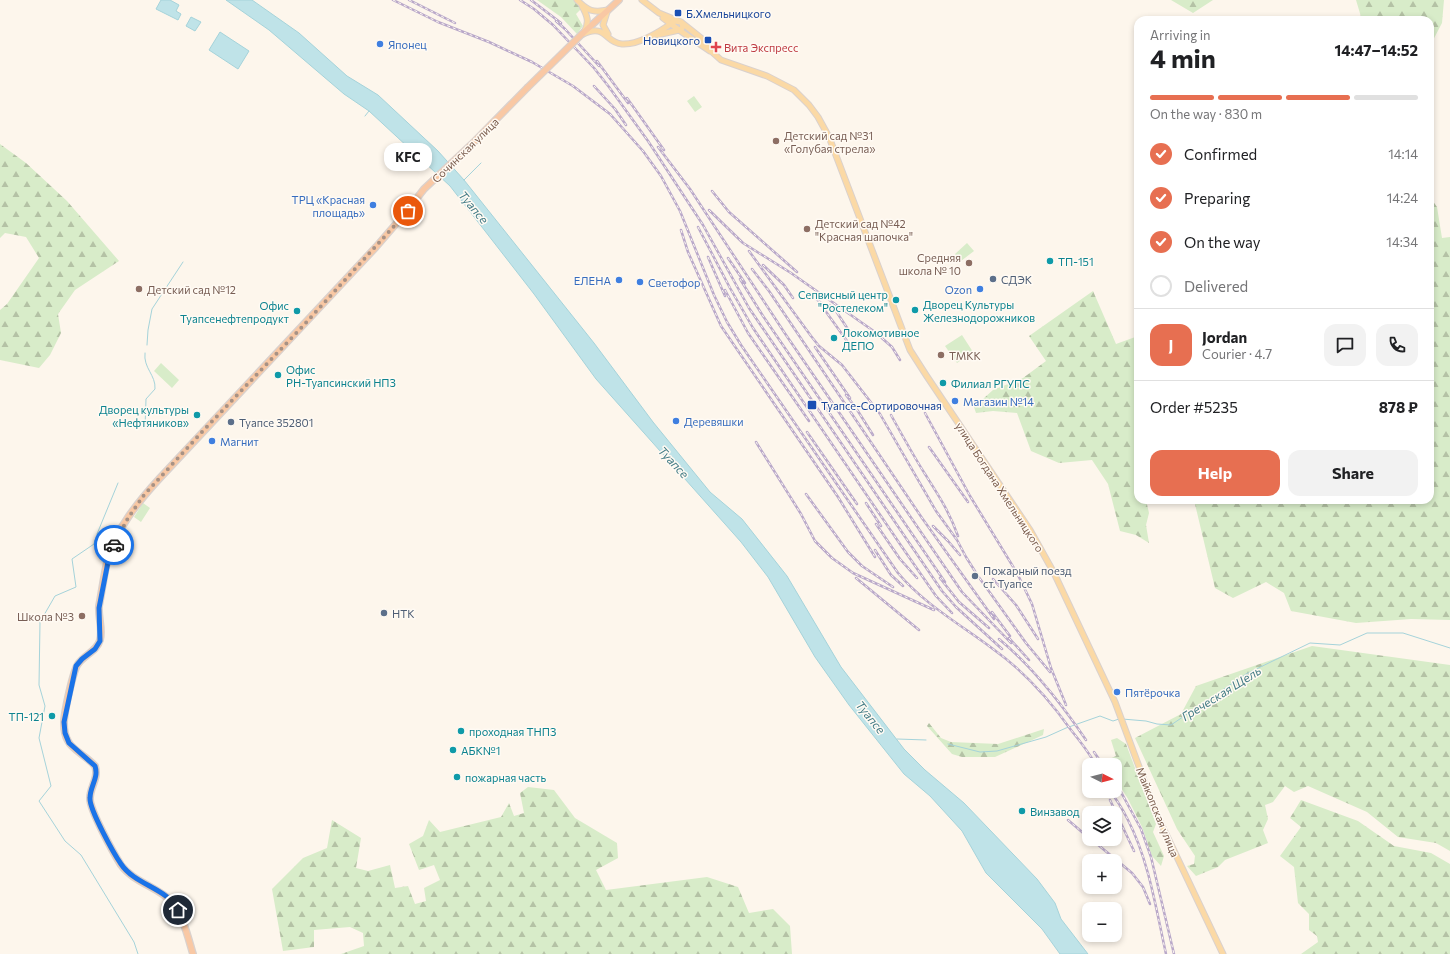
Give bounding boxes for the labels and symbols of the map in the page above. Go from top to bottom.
place label: Б.Хмельницкого [686,7,771,20]
marker: Б.Хмельницкого [673,8,683,18]
place label: Новицкого [643,34,700,47]
marker: Новицкого [703,35,713,45]
place label: Японец [388,38,427,51]
marker: Японец [375,39,385,49]
place label: Вита Экспресс [724,41,798,54]
marker: Вита Экспресс [711,42,721,52]
street label: Сочинская улица [429,115,501,185]
place label: Детский сад №31 «Голубая стрела» [784,129,876,155]
marker: Детский сад №31 «Голубая стрела» [771,136,781,146]
callout: KFC [384,143,432,171]
water label: Туапсе [456,188,492,227]
place label: ТРЦ «Красная площадь» [292,193,365,219]
pin [391,194,425,228]
marker: ТРЦ «Красная площадь» [368,200,378,210]
place label: Детский сад №42 "Красная шапочка" [815,217,913,243]
marker: Детский сад №42 "Красная шапочка" [802,224,812,234]
place label: Средняя школа № 10 [899,251,961,277]
place label: ТП-151 [1058,255,1094,268]
marker: ТП-151 [1045,256,1055,266]
marker: Средняя школа № 10 [964,258,974,268]
place label: СДЭК [1001,273,1033,286]
place label: ЕЛЕНА [574,274,611,287]
marker: СДЭК [988,274,998,284]
marker: ЕЛЕНА [614,275,624,285]
place label: Светофор [648,276,701,289]
marker: Светофор [635,277,645,287]
place label: Детский сад №12 [147,283,236,296]
place label: Ozon [945,283,972,296]
marker: Детский сад №12 [134,284,144,294]
marker: Ozon [975,284,985,294]
place label: Сепвисный центр "Ростелеком" [798,288,888,314]
marker: Сепвисный центр "Ростелеком" [891,295,901,305]
place label: Дворец Культуры Железнодорожников [923,298,1035,324]
place label: Офис Туапсенефтепродукт [180,299,289,325]
marker: Дворец Культуры Железнодорожников [910,305,920,315]
marker: Офис Туапсенефтепродукт [292,306,302,316]
place label: Локомотивное ДЕПО [842,326,919,352]
marker: Локомотивное ДЕПО [829,333,839,343]
place label: ТМКК [949,349,982,362]
marker: ТМКК [936,350,946,360]
place label: Офис РН-Туапсинский НПЗ [286,363,396,389]
marker: Офис РН-Туапсинский НПЗ [273,370,283,380]
place label: Филиал РГУПС [951,377,1030,390]
marker: Филиал РГУПС [938,378,948,388]
place label: Магазин №14 [963,395,1034,408]
marker: Магазин №14 [950,396,960,406]
marker: Туапсе-Сортировочная [806,399,818,411]
place label: Туапсе-Сортировочная [821,399,942,412]
place label: Дворец культуры «Нефтяников» [99,403,189,429]
marker: Дворец культуры «Нефтяников» [192,410,202,420]
place label: Деревяшки [684,415,744,428]
place label: Туапсе 352801 [239,416,313,429]
marker: Деревяшки [671,416,681,426]
marker: Туапсе 352801 [226,417,236,427]
street label: улица Богдана Хмельницкого [953,420,1047,555]
place label: Магнит [220,435,259,448]
marker: Магнит [207,436,217,446]
water label: Туапсе [656,443,693,481]
courier [94,525,134,565]
place label: Пожарный поезд ст. Туапсе [983,564,1072,590]
marker: Пожарный поезд ст. Туапсе [970,571,980,581]
place label: НТК [392,607,415,620]
marker: НТК [379,608,389,618]
place label: Школа №3 [17,610,74,623]
marker: Школа №3 [77,611,87,621]
water label: Греческая Щель [1179,663,1263,723]
place label: Пятёрочка [1125,686,1180,699]
marker: Пятёрочка [1112,687,1122,697]
water label: Туапсе [853,698,889,737]
place label: ТП-121 [9,710,44,723]
marker: ТП-121 [47,711,57,721]
place label: проходная ТНПЗ [469,725,556,738]
marker: проходная ТНПЗ [456,726,466,736]
place label: АБК№1 [461,744,500,757]
marker: АБК№1 [448,745,458,755]
north arrow [1082,758,1122,798]
street label: Майкопская улица [1134,765,1182,859]
place label: пожарная часть [465,771,546,784]
marker: пожарная часть [452,772,462,782]
place label: Винзавод [1030,805,1080,818]
marker: Винзавод [1017,806,1027,816]
pin [161,893,195,927]

